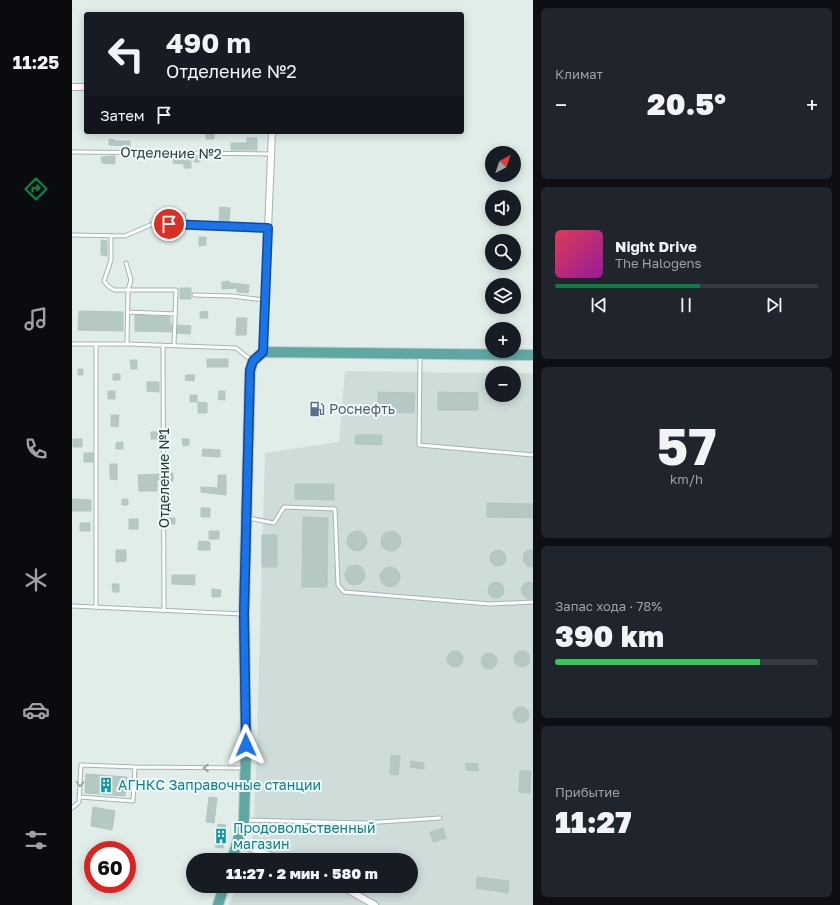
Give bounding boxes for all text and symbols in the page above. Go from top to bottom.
text: 490 m [166,26,251,59]
icon: left [100,28,152,80]
text: 11:25 [13,51,59,73]
text: Отделение №2 [166,60,297,82]
text: Климат [555,66,603,82]
text: 20.5° [647,86,726,122]
text: − [555,91,567,118]
text: + [806,91,818,118]
icon: arrive [153,104,175,126]
text: Затем [100,106,145,124]
street label: Отделение №2 [120,143,222,162]
north arrow [485,146,521,182]
map controls [485,146,521,402]
icon: directions [22,175,50,203]
button: sound [485,190,521,226]
pin [152,207,186,241]
icon: arrive [158,213,180,235]
button: search [485,234,521,270]
text: Night Drive [615,237,697,255]
text: The Halogens [615,255,701,271]
button: layers [485,278,521,314]
icon: previous [588,294,610,316]
icon: pause [675,294,697,316]
icon: next [763,294,785,316]
icon: music [22,305,50,333]
button: + [485,322,521,358]
button: − [485,366,521,402]
fuel station icon: Роснефть [308,400,326,418]
place label: Роснефть [329,400,395,417]
text: 57 [656,414,717,476]
street label: Отделение №1 [155,428,172,528]
icon: phone [22,435,50,463]
text: km/h [670,471,703,487]
icon: climate [22,566,50,594]
text: Запас хода · 78% [555,598,662,614]
text: 390 km [555,618,664,654]
icon: car [22,696,50,724]
position arrow [225,724,267,766]
one-way arrow [203,764,209,772]
building icon: АГНКС Заправочные станции [97,776,115,794]
place label: АГНКС Заправочные станции [118,776,321,793]
one-way arrow [76,781,85,787]
text: Прибытие [555,784,620,800]
text: 11:27 [555,804,632,840]
place label: Продовольственный магазин [233,819,375,852]
icon: filters [22,826,50,854]
building icon: Продовольственный магазин [212,827,230,845]
speed limit sign: 60 [84,841,136,893]
text: 11:27 · 2 мин · 580 m [226,864,378,882]

